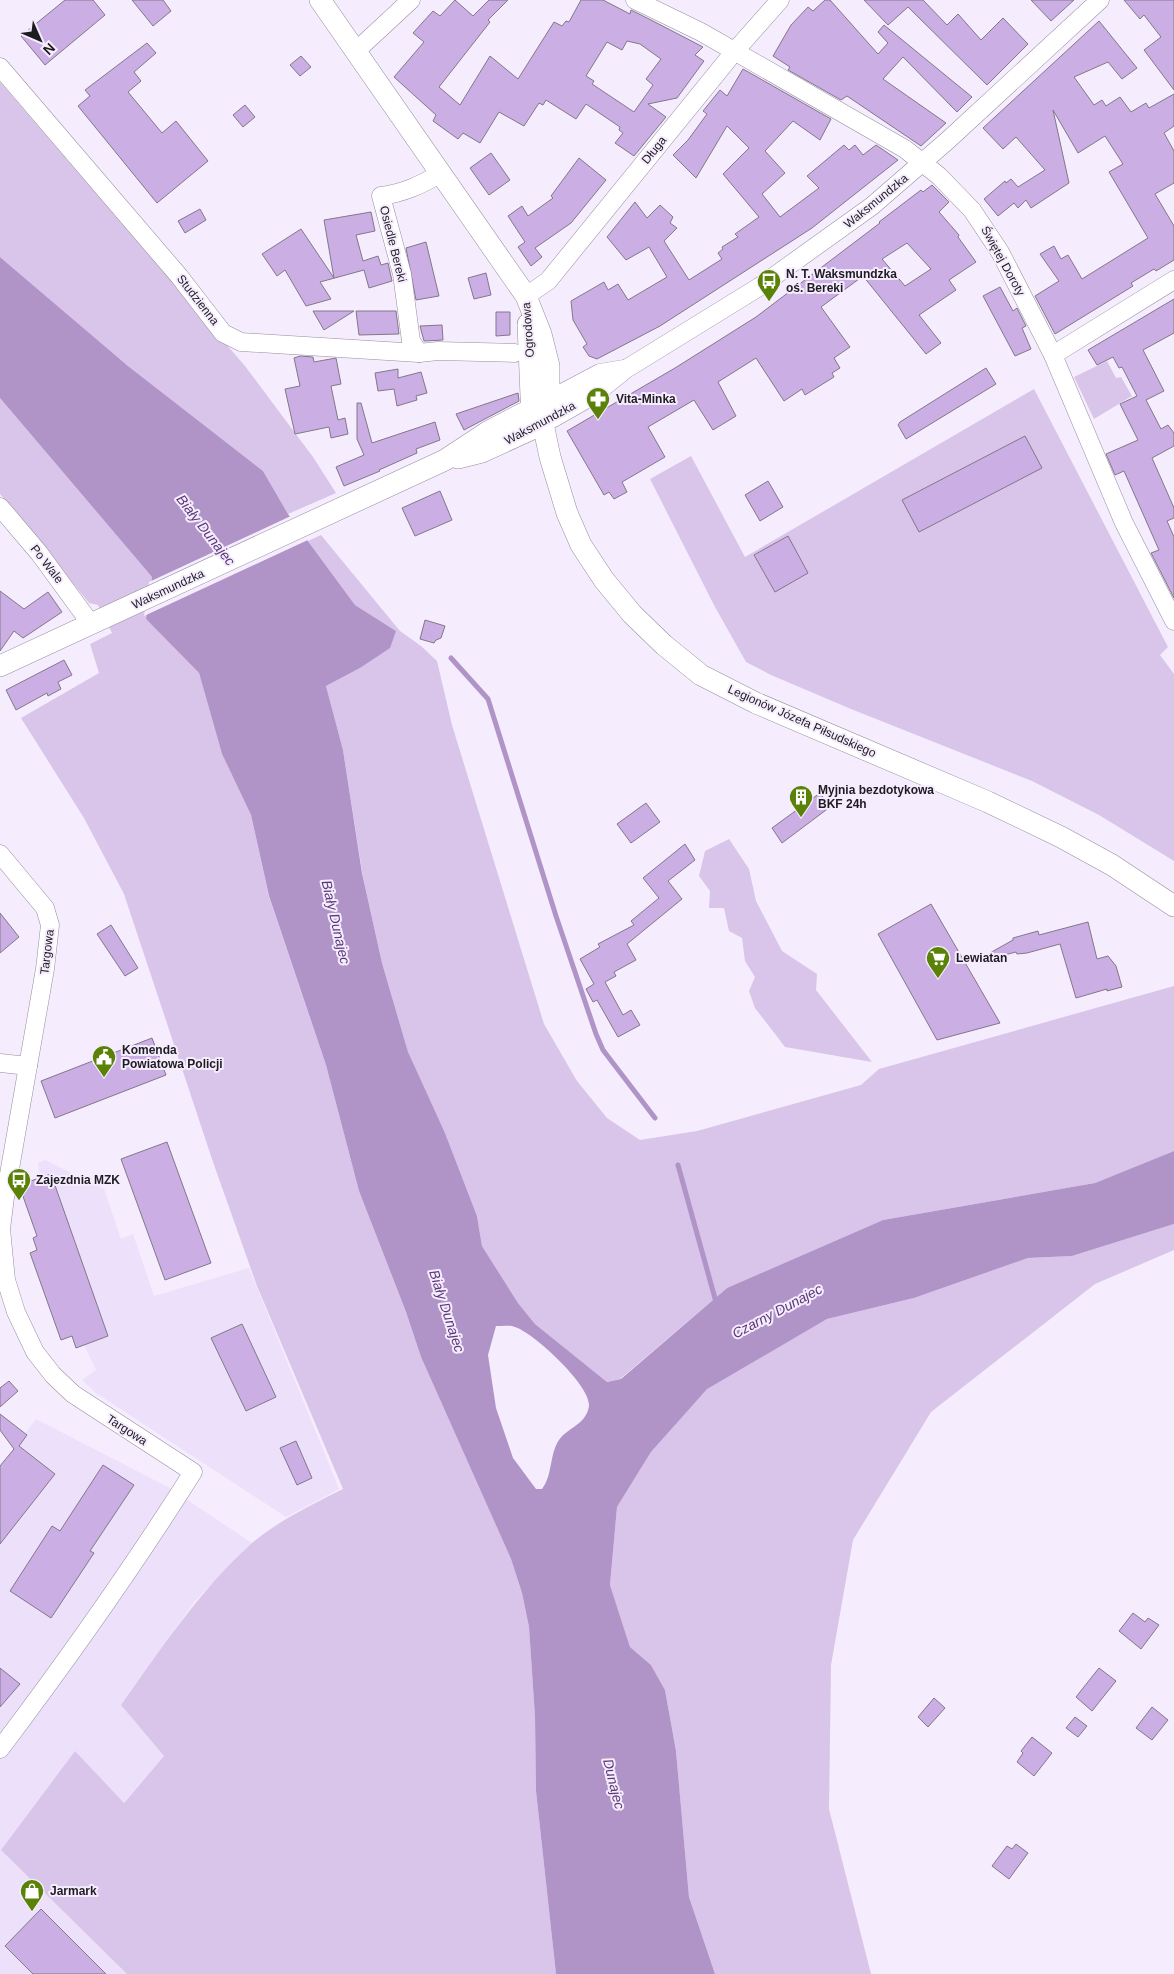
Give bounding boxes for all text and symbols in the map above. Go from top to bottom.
north arrow [15,15,65,65]
text: N [40,40,58,58]
street label: Długa [639,133,670,167]
street label: Waksmundzka [841,171,911,231]
street label: Osiedle Bereki [377,204,409,284]
street label: Świętej Doroty [978,223,1029,298]
place label: N. T. Waksmundzka oś. Bereki [786,267,897,295]
bus stop icon: N. T. Waksmundzka oś. Bereki [756,268,782,302]
street label: Studzienna [174,272,222,328]
street label: Ogrodowa [519,302,537,358]
pharmacy icon: Vita-Minka [585,386,611,420]
place label: Vita-Minka [616,392,676,406]
street label: Waksmundzka [502,398,578,448]
water label: Biały Dunajec [173,491,239,569]
street label: Po Wale [28,542,67,586]
street label: Waksmundzka [130,566,207,612]
street label: Legionów Józefa Piłsudskiego [726,682,879,760]
place label: Myjnia bezdotykowa BKF 24h [818,783,934,811]
building icon: Myjnia bezdotykowa BKF 24h [788,784,814,818]
water label: Biały Dunajec [319,878,353,966]
street label: Targowa [37,928,57,975]
supermarket icon: Lewiatan [925,945,951,979]
place label: Lewiatan [956,951,1007,965]
place label: Komenda Powiatowa Policji [122,1043,223,1071]
public building icon: Komenda Powiatowa Policji [91,1044,117,1078]
bus stop icon: Zajezdnia MZK [6,1167,32,1201]
place label: Zajezdnia MZK [36,1173,120,1187]
water label: Biały Dunajec [426,1268,468,1354]
water label: Czarny Dunajec [729,1281,825,1341]
street label: Targowa [104,1412,150,1448]
water label: Dunajec [600,1757,628,1811]
shop icon: Jarmark [19,1878,45,1912]
place label: Jarmark [50,1884,97,1898]

